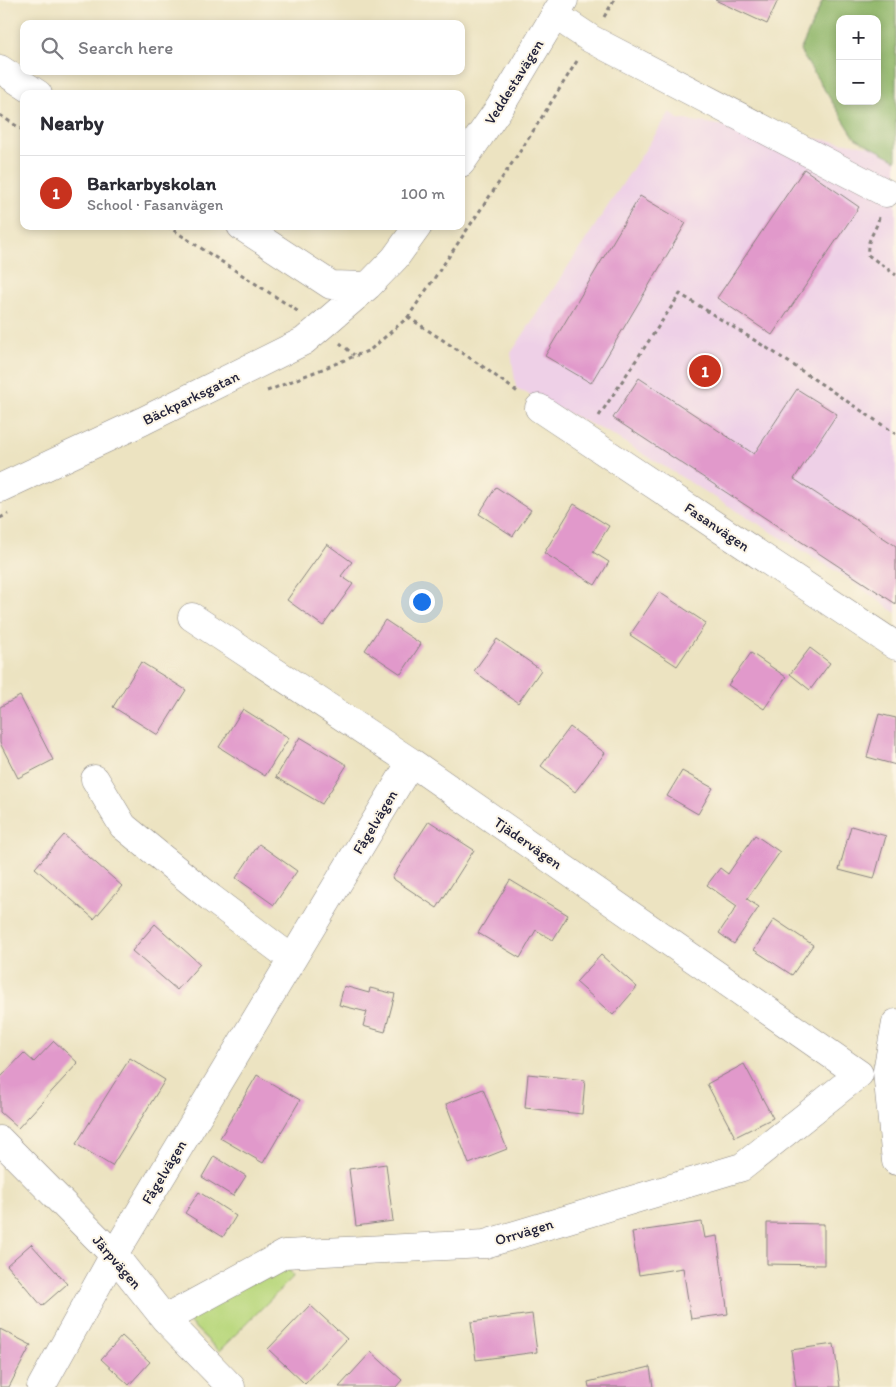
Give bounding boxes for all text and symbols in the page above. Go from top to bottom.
map controls [836,15,881,105]
button: + [836,15,881,60]
search box [20,20,465,75]
icon: search [38,34,66,62]
text: Search here [78,36,173,59]
street label: Veddestavägen [481,36,548,128]
button: − [836,60,881,105]
text: Nearby [40,110,104,135]
text: Barkarbyskolan [87,172,216,195]
text: 1 [52,184,60,203]
text: 100 m [401,184,445,203]
text: School · Fasanvägen [87,195,223,214]
pin: 1 [689,352,721,390]
street label: Bäckparksgatan [140,367,243,429]
street label: Fasanvägen [681,499,753,555]
your location [409,589,435,615]
street label: Fågelvägen [349,787,401,857]
street label: Tjädervägen [490,813,566,873]
street label: Fågelvägen [138,1137,190,1207]
street label: Orrvägen [493,1215,555,1249]
street label: Järpvägen [89,1231,145,1293]

